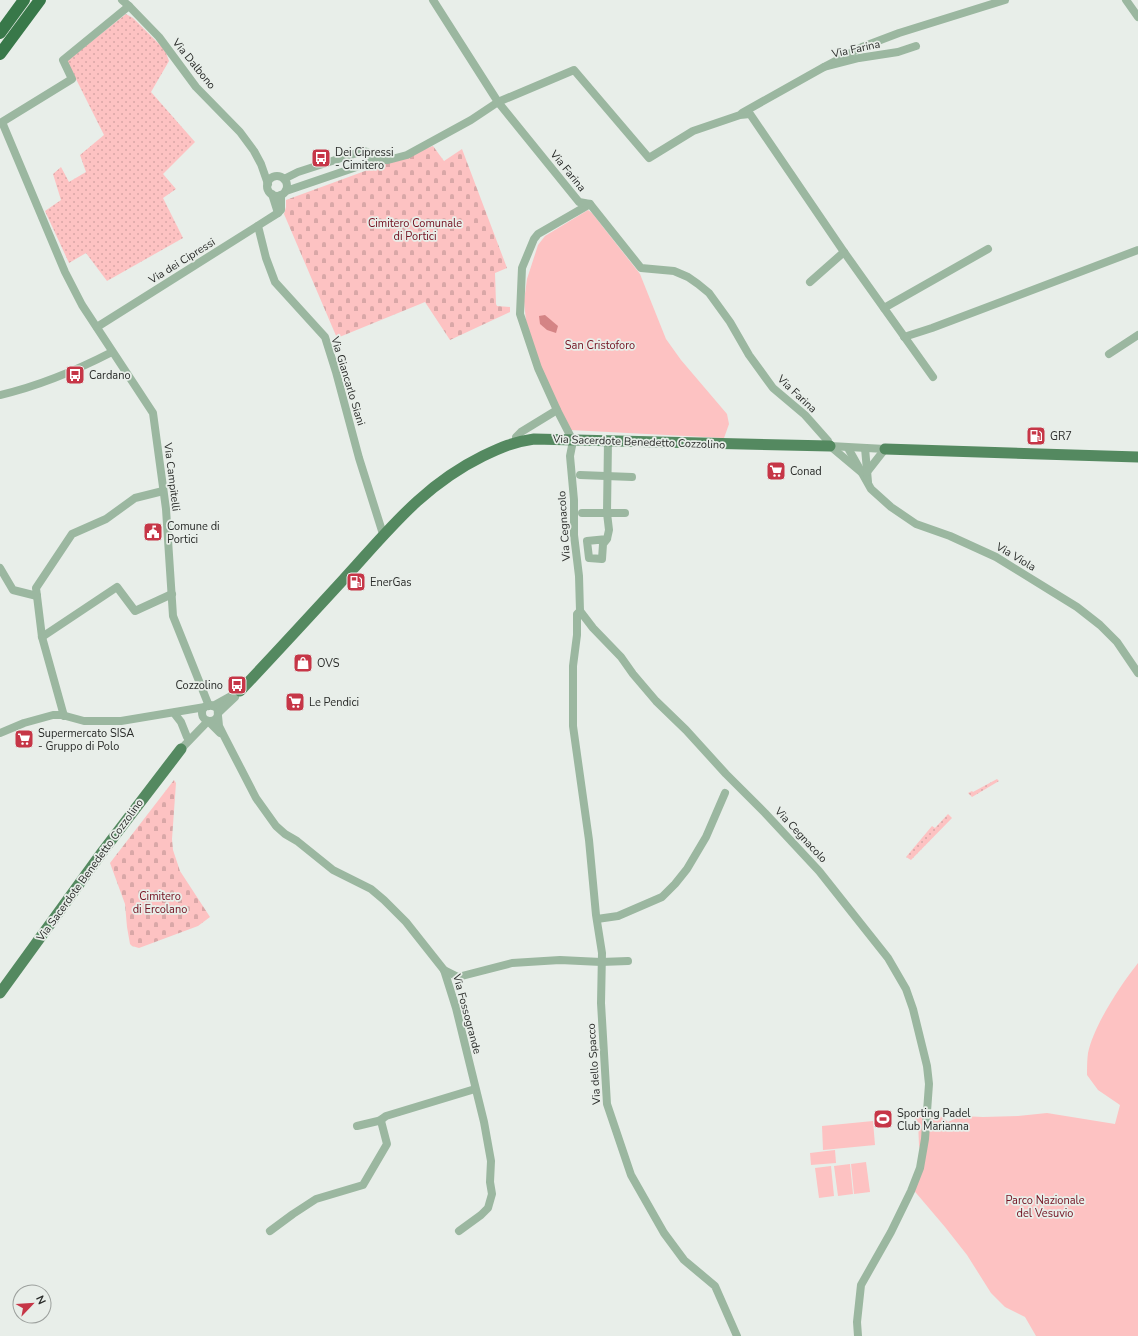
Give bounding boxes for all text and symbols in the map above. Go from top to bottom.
street label: Via Dalbono [168,35,219,92]
street label: Via Farina [829,37,882,62]
place label: Dei Cipressi - Cimitero [335,145,394,173]
street label: Via Farina [546,146,589,195]
bus stop icon: Dei Cipressi - Cimitero [310,147,332,169]
park label: Cimitero Comunale di Portici [368,216,462,244]
street label: Via dei Cipressi [145,235,218,288]
street label: Via Giancarlo Siani [327,334,369,427]
park label: San Cristoforo [565,338,635,353]
bus stop icon: Cardano [64,364,86,386]
place label: Cardano [89,368,131,383]
street label: Via Farina [773,371,820,416]
fuel station icon: GR7 [1025,425,1047,447]
place label: GR7 [1050,429,1072,444]
street label: Via Sacerdote Benedetto Cozzolino [552,431,725,453]
street label: Via Campitelli [160,441,184,512]
supermarket icon: Conad [765,460,787,482]
place label: Conad [790,464,822,479]
street label: Via Cegnacolo [554,490,574,563]
place label: Comune di Portici [167,519,220,547]
public building icon: Comune di Portici [142,521,164,543]
street label: Via Viola [992,539,1039,575]
fuel station icon: EnerGas [345,571,367,593]
place label: EnerGas [370,575,412,590]
shop icon: OVS [292,652,314,674]
place label: OVS [317,656,340,671]
bus stop icon: Cozzolino [226,674,248,696]
place label: Cozzolino [176,678,223,693]
supermarket icon: Le Pendici [284,691,306,713]
place label: Le Pendici [309,695,359,710]
place label: Supermercato SISA - Gruppo di Polo [38,726,134,754]
supermarket icon: Supermercato SISA - Gruppo di Polo [13,728,35,750]
street label: Via Sacerdote Benedetto Cozzolino [33,796,147,945]
street label: Via Cegnacolo [771,803,831,866]
park label: Cimitero di Ercolano [133,889,187,917]
street label: Via Fossogrande [449,971,485,1056]
street label: Via dello Spacco [584,1023,604,1106]
place label: Sporting Padel Club Marianna [897,1106,971,1134]
sports icon: Sporting Padel Club Marianna [872,1108,894,1130]
park label: Parco Nazionale del Vesuvio [1005,1193,1085,1221]
north arrow [12,1284,52,1324]
text: N [32,1293,49,1307]

